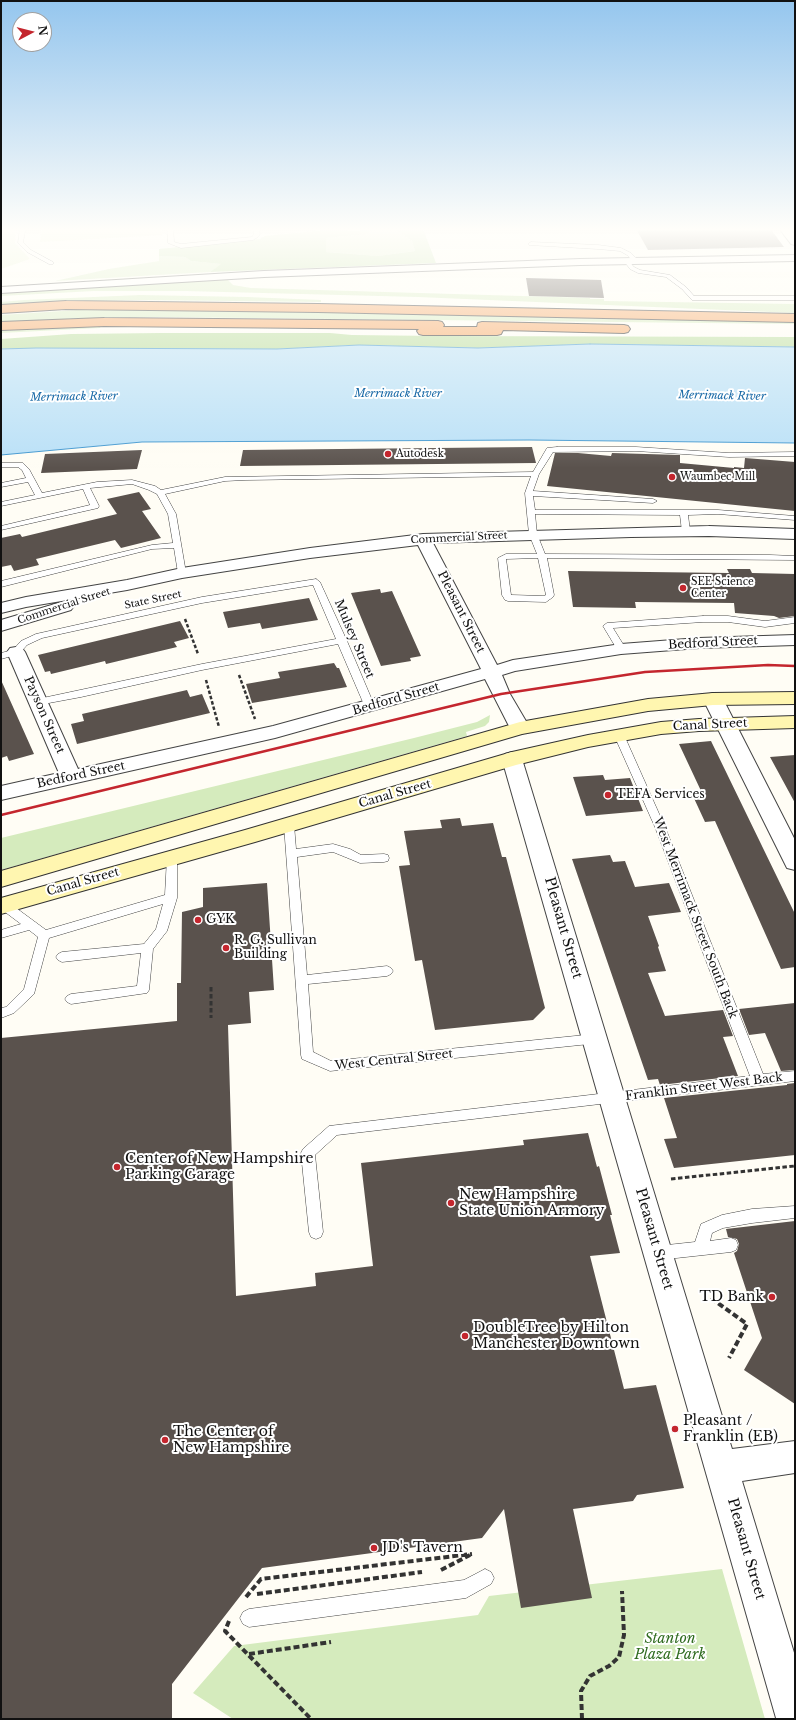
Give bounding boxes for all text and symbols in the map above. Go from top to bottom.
north arrow [12,12,52,52]
text: N [35,25,50,37]
water label: Merrimack River [354,387,442,401]
water label: Merrimack River [678,389,766,403]
water label: Merrimack River [30,390,118,404]
place label: Autodesk [396,448,444,460]
marker: Autodesk [383,449,393,459]
place label: Waumbec Mill [680,471,755,483]
marker: Waumbec Mill [667,472,677,482]
street label: Commercial Street [410,529,508,547]
street label: Pleasant Street [434,569,488,655]
place label: SEE Science Center [691,576,754,600]
marker: SEE Science Center [678,583,688,593]
street label: Commercial Street [16,585,112,627]
street label: State Street [123,588,183,612]
street label: Mulsey Street [331,597,377,681]
street label: Bedford Street [668,633,758,653]
street label: Payson Street [21,674,67,756]
street label: Bedford Street [351,680,441,718]
street label: Canal Street [672,716,748,734]
street label: Bedford Street [35,759,127,791]
street label: Canal Street [357,777,433,811]
place label: TEFA Services [616,788,705,802]
marker: TEFA Services [603,790,613,800]
street label: West Merrimack Street South Back [650,815,740,1021]
street label: Canal Street [45,865,121,899]
street label: Pleasant Street [540,875,586,981]
place label: GYK [206,913,234,927]
marker: GYK [193,915,203,925]
place label: R. G. Sullivan Building [234,934,317,962]
marker: R. G. Sullivan Building [221,943,231,953]
street label: West Central Street [334,1047,454,1073]
street label: Franklin Street West Back [625,1070,783,1104]
place label: Center of New Hampshire Parking Garage [125,1151,313,1184]
marker: Center of New Hampshire Parking Garage [112,1162,122,1172]
street label: Pleasant Street [631,1186,677,1292]
place label: New Hampshire State Union Armory [459,1187,604,1220]
marker: New Hampshire State Union Armory [446,1198,456,1208]
place label: TD Bank [700,1289,764,1305]
marker: TD Bank [767,1292,777,1302]
place label: DoubleTree by Hilton Manchester Downtown [473,1320,640,1352]
marker: DoubleTree by Hilton Manchester Downtown [460,1331,470,1341]
place label: Pleasant / Franklin (EB) [683,1413,778,1446]
place label: The Center of New Hampshire [173,1424,290,1456]
marker: Pleasant / Franklin (EB) [670,1424,680,1434]
marker: The Center of New Hampshire [160,1435,170,1445]
street label: Pleasant Street [723,1496,769,1602]
place label: JD's Tavern [382,1540,463,1556]
marker: JD's Tavern [369,1543,379,1553]
park label: Stanton Plaza Park [634,1631,706,1664]

